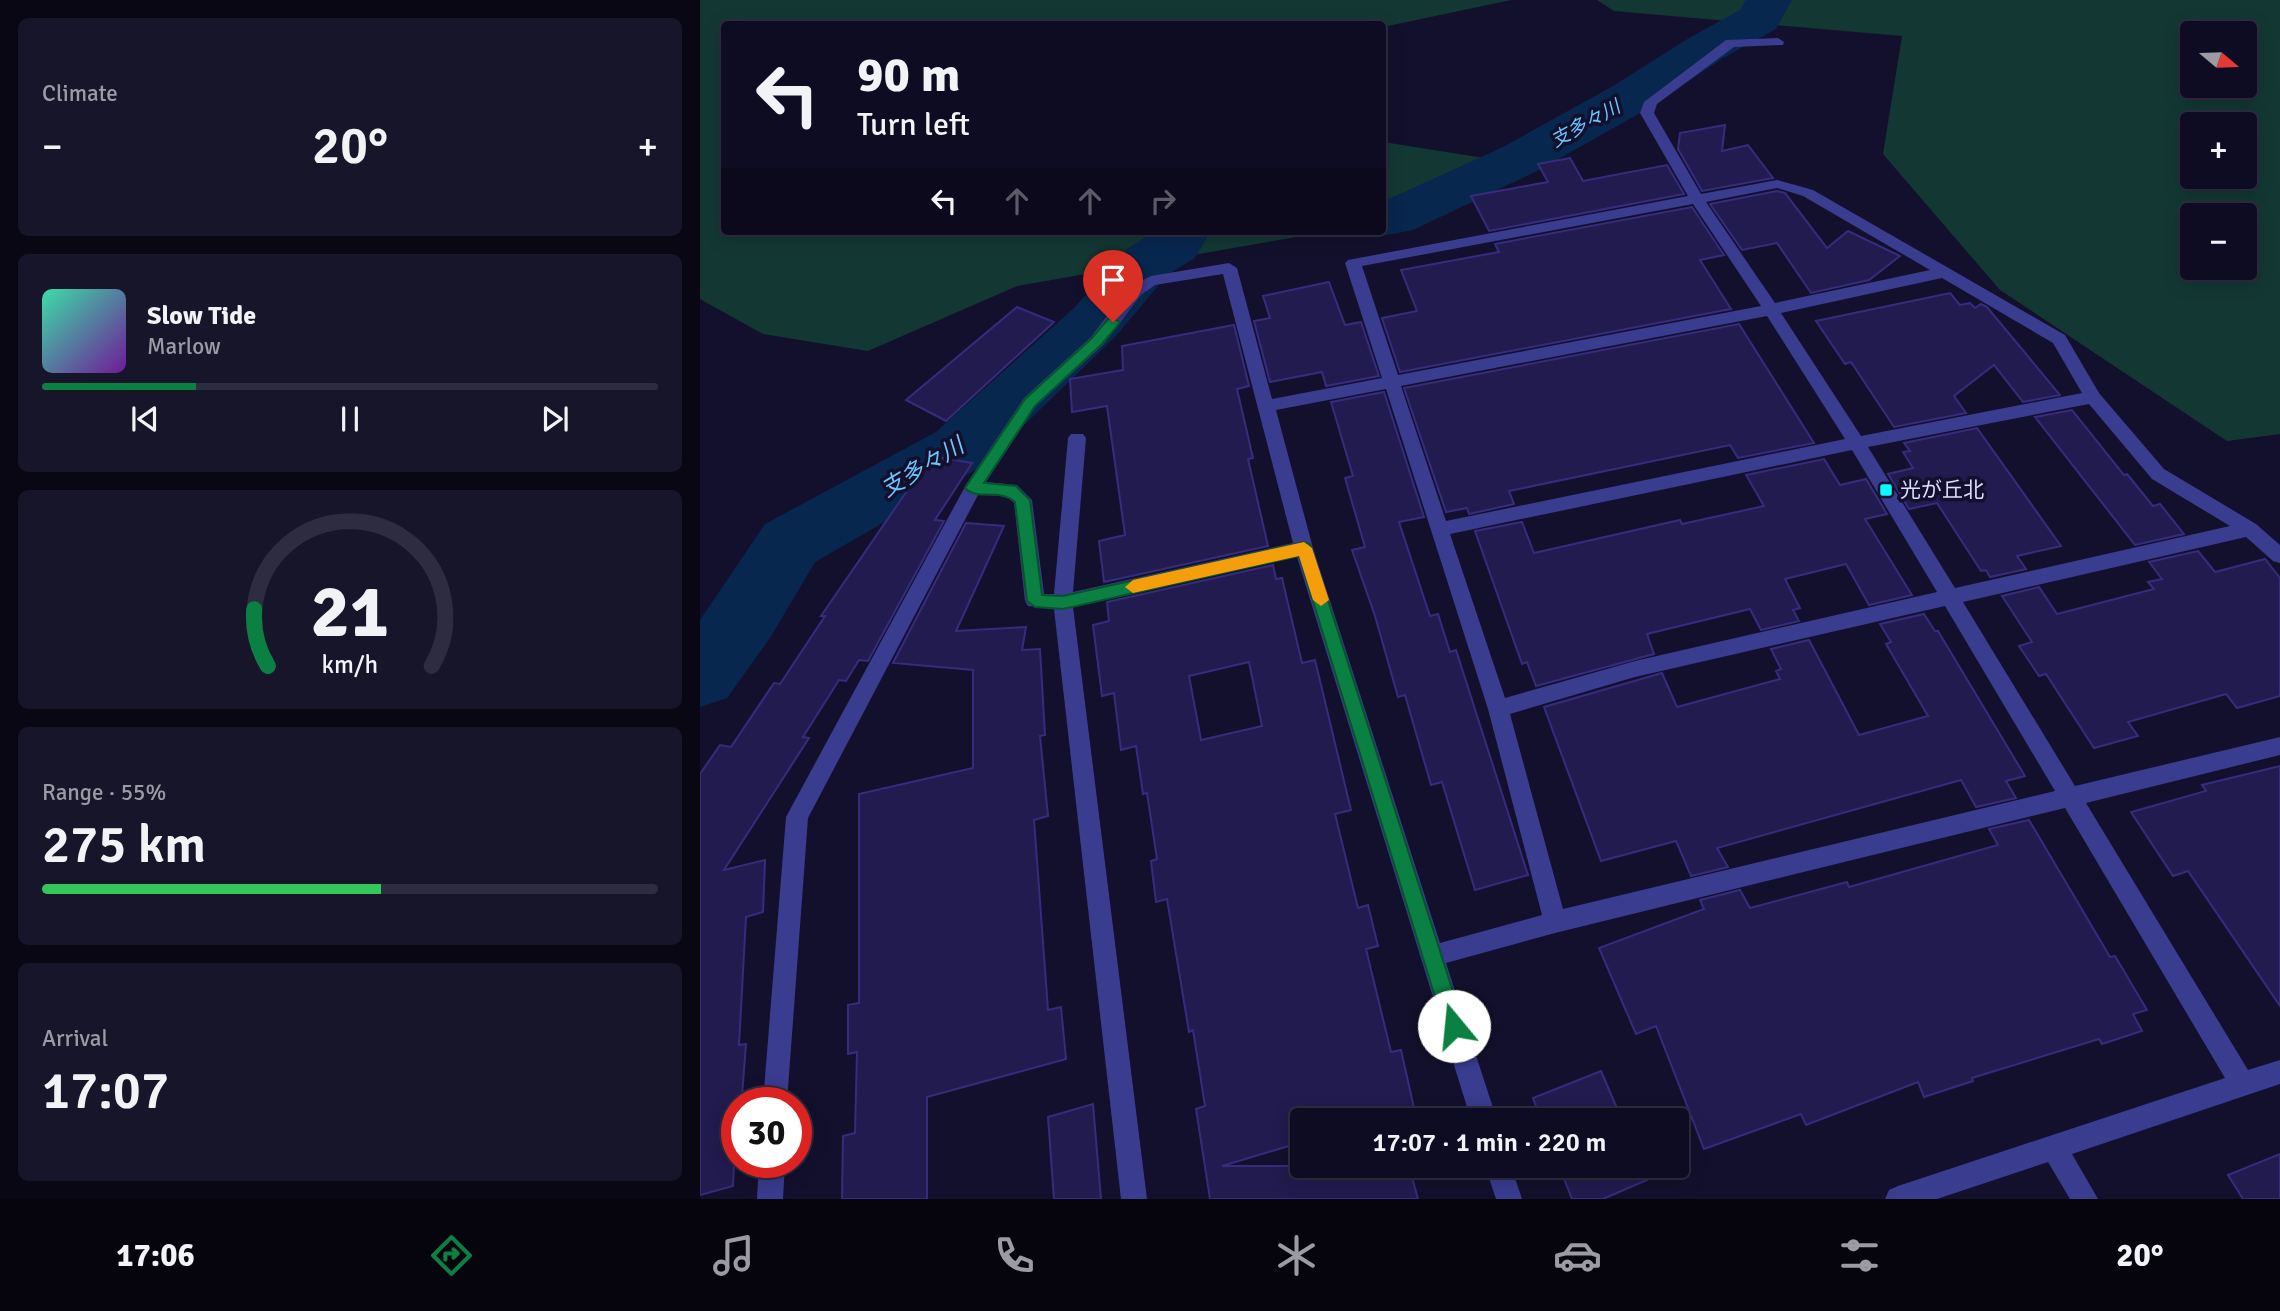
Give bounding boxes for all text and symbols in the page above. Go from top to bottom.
north arrow [2180,21,2258,98]
map controls [2180,21,2257,280]
text: 90 m [857,45,960,105]
icon: left [742,49,833,140]
text: Climate [42,79,118,108]
water label: 支多々川 [1546,94,1626,153]
text: Turn left [857,105,970,144]
button: + [2180,112,2257,189]
text: 20° [312,114,388,178]
text: − [42,123,63,170]
text: + [637,123,658,170]
icon: left [925,182,963,220]
icon: ahead [998,182,1036,220]
icon: ahead [1071,182,1109,220]
icon: right [1144,182,1182,220]
button: − [2180,203,2257,280]
pin [1083,250,1143,322]
icon: arrive [1094,261,1132,299]
text: Slow Tide [147,300,256,332]
text: Marlow [147,332,221,361]
icon: previous [126,400,164,438]
icon: pause [331,400,369,438]
icon: next [536,400,574,438]
water label: 支多々川 [875,430,972,504]
place label: 光が丘北 [1900,477,1984,503]
marker: 光が丘北 [1878,482,1894,498]
text: 21 [311,568,389,657]
text: km/h [322,648,378,679]
text: Range · 55% [42,778,166,807]
text: 275 km [42,813,206,877]
position arrow [1417,989,1491,1063]
text: Arrival [42,1024,108,1053]
text: 17:07 [42,1059,169,1123]
speed limit sign: 30 [721,1087,812,1178]
text: 17:07 · 1 min · 220 m [1373,1127,1606,1159]
icon: directions [427,1231,476,1280]
icon: music [709,1231,758,1280]
icon: phone [990,1231,1039,1280]
icon: climate [1272,1231,1321,1280]
icon: car [1553,1231,1602,1280]
icon: filters [1835,1231,1884,1280]
text: 17:06 [116,1236,195,1275]
text: 20° [2116,1236,2164,1275]

